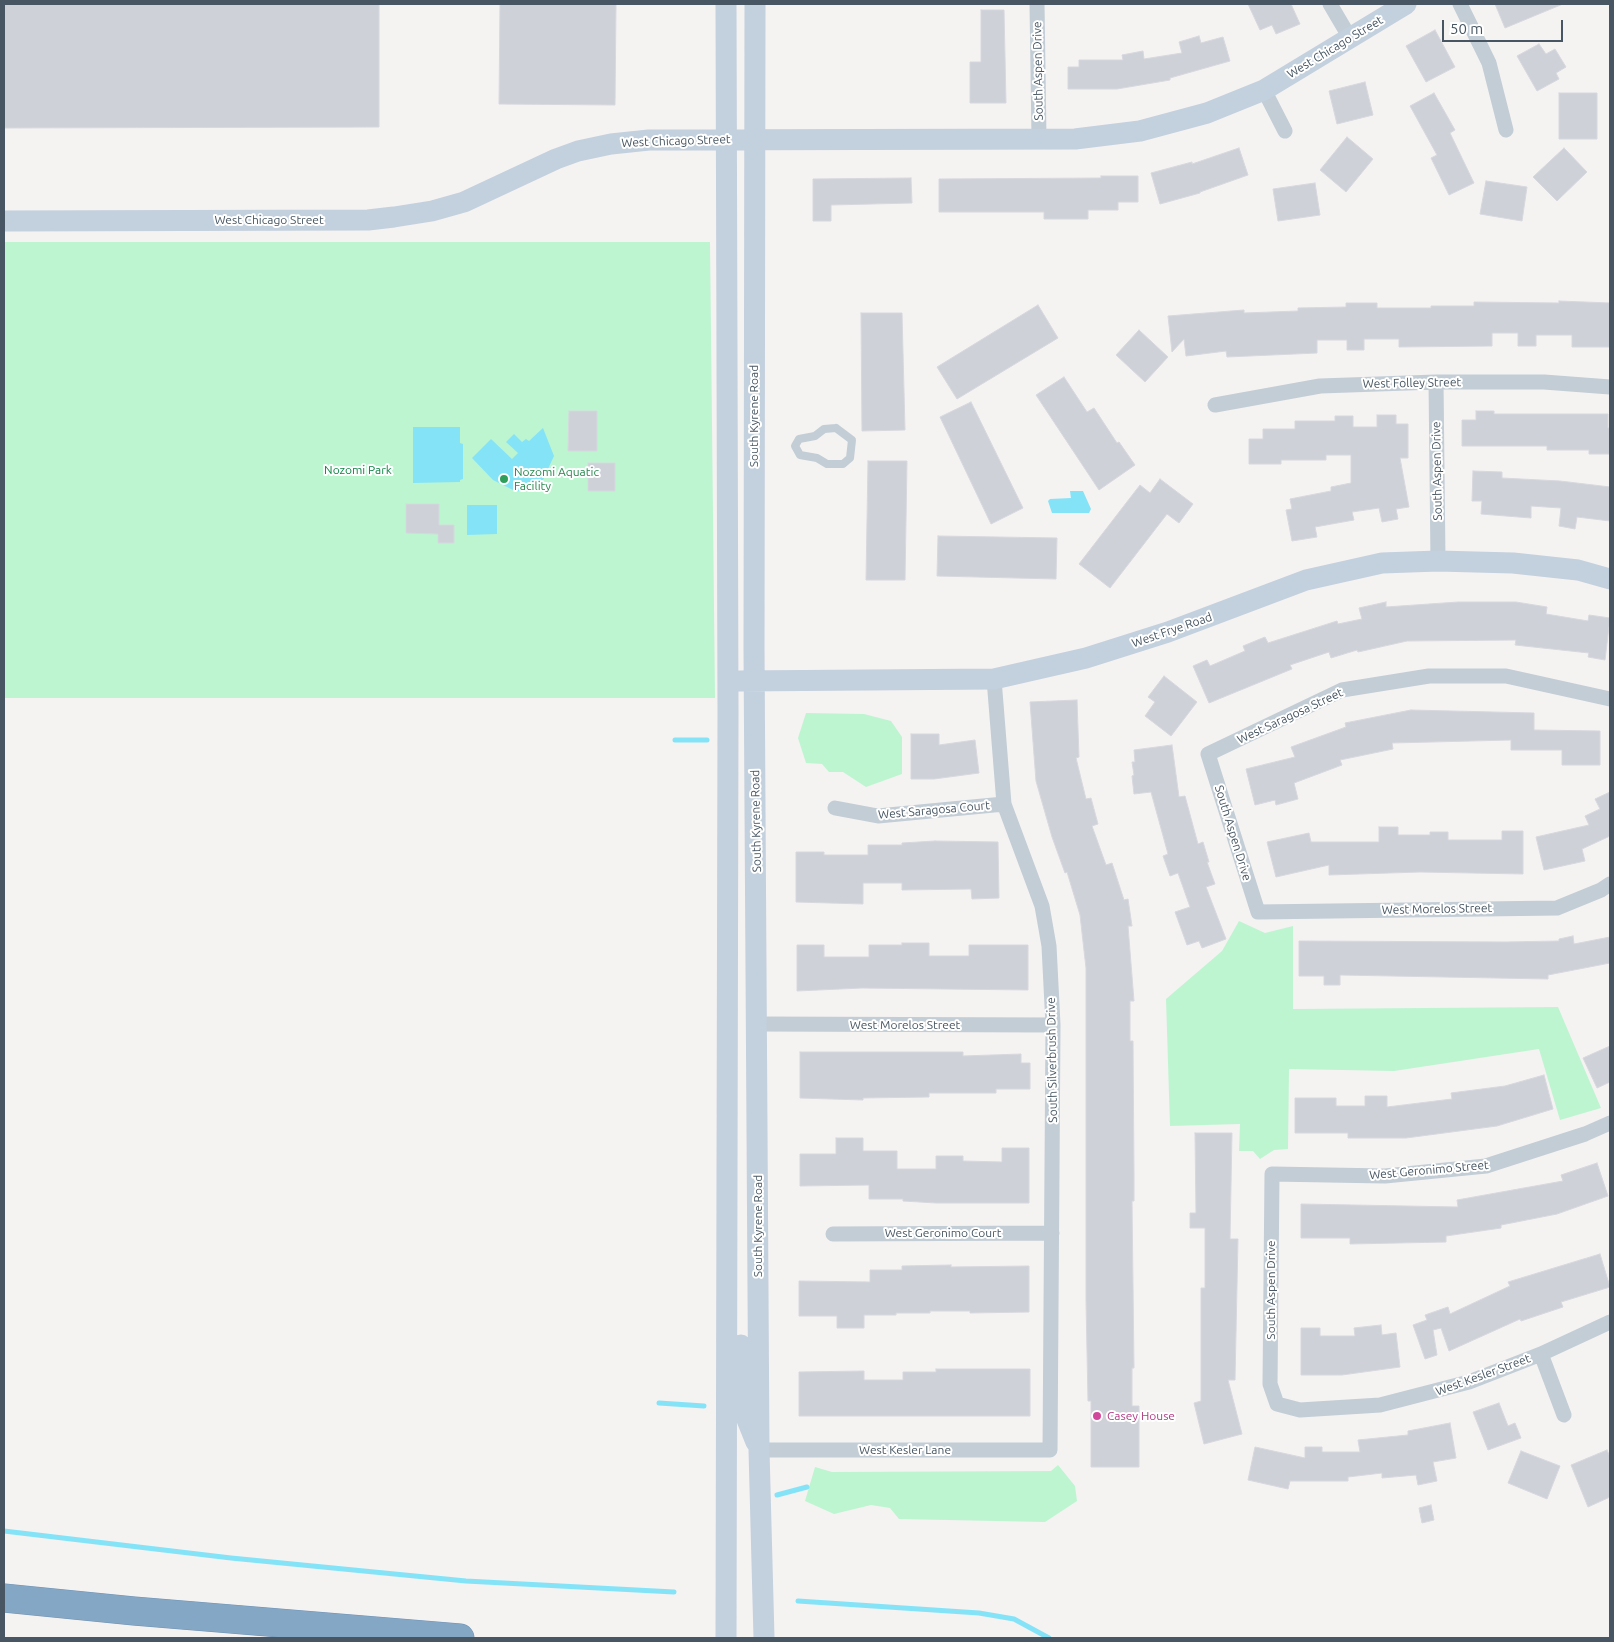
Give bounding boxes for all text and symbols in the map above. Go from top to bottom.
scale bar [1444,10,1565,42]
street label: West Chicago Street [1284,13,1386,81]
text: 50 m [1450,20,1483,37]
street label: South Aspen Drive [1030,21,1046,121]
street label: West Chicago Street [621,132,731,150]
street label: West Chicago Street [214,213,324,227]
street label: South Kyrene Road [747,365,761,467]
street label: West Folley Street [1363,375,1461,391]
street label: South Aspen Drive [1429,421,1445,521]
park label: Nozomi Park [324,463,392,477]
place label: Nozomi Aquatic Facility [514,465,599,493]
marker: Nozomi Aquatic Facility [498,473,510,485]
street label: West Frye Road [1130,610,1214,650]
street label: West Saragosa Street [1235,685,1345,747]
street label: South Kyrene Road [748,770,764,872]
street label: South Aspen Drive [1212,783,1254,883]
street label: West Saragosa Court [878,798,990,822]
street label: West Morelos Street [1382,901,1492,917]
street label: South Silverbrush Drive [1044,997,1060,1123]
street label: West Morelos Street [850,1018,960,1032]
street label: West Geronimo Street [1369,1158,1489,1182]
street label: South Kyrene Road [751,1175,765,1277]
street label: West Geronimo Court [885,1226,1001,1240]
street label: South Aspen Drive [1264,1240,1278,1340]
street label: West Kesler Street [1434,1351,1532,1399]
place label: Casey House [1107,1409,1175,1423]
marker: Casey House [1091,1410,1103,1422]
street label: West Kesler Lane [859,1443,951,1457]

